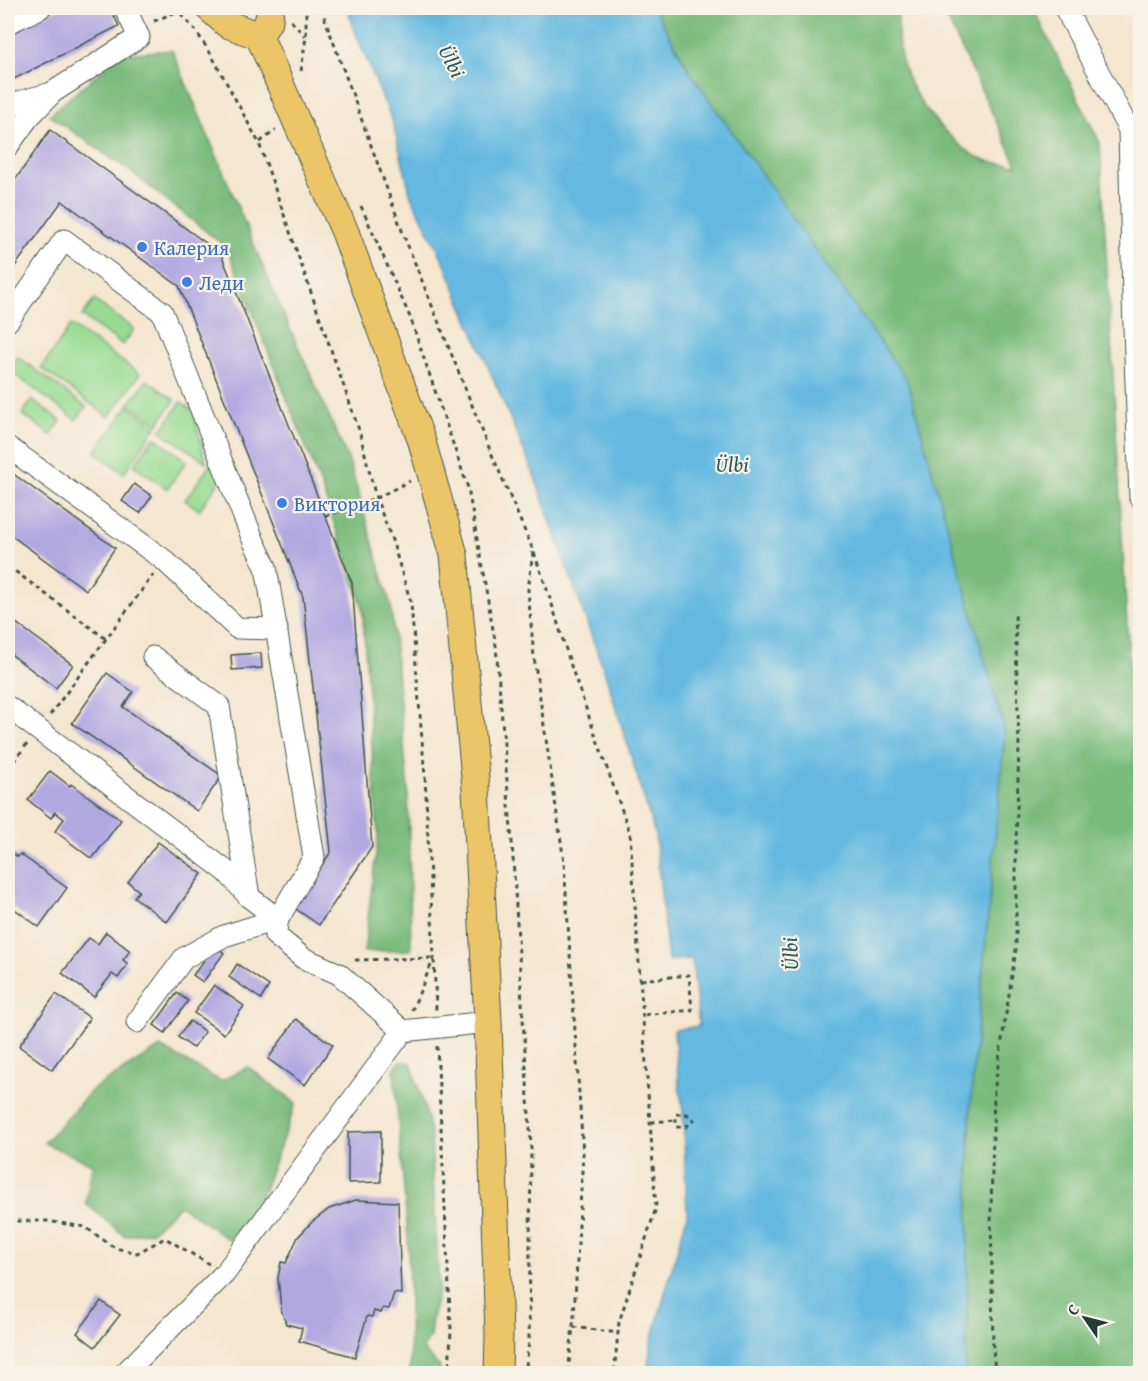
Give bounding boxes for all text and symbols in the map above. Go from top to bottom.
water label: Ülbi [431,39,474,83]
place label: Калерия [154,233,229,262]
marker: Калерия [135,240,149,254]
place label: Леди [199,268,244,297]
marker: Леди [180,275,194,289]
water label: Ülbi [715,449,749,480]
place label: Виктория [294,489,380,518]
marker: Виктория [275,496,289,510]
water label: Ülbi [774,936,806,971]
north arrow [1055,1288,1115,1348]
text: С [1060,1299,1085,1320]

